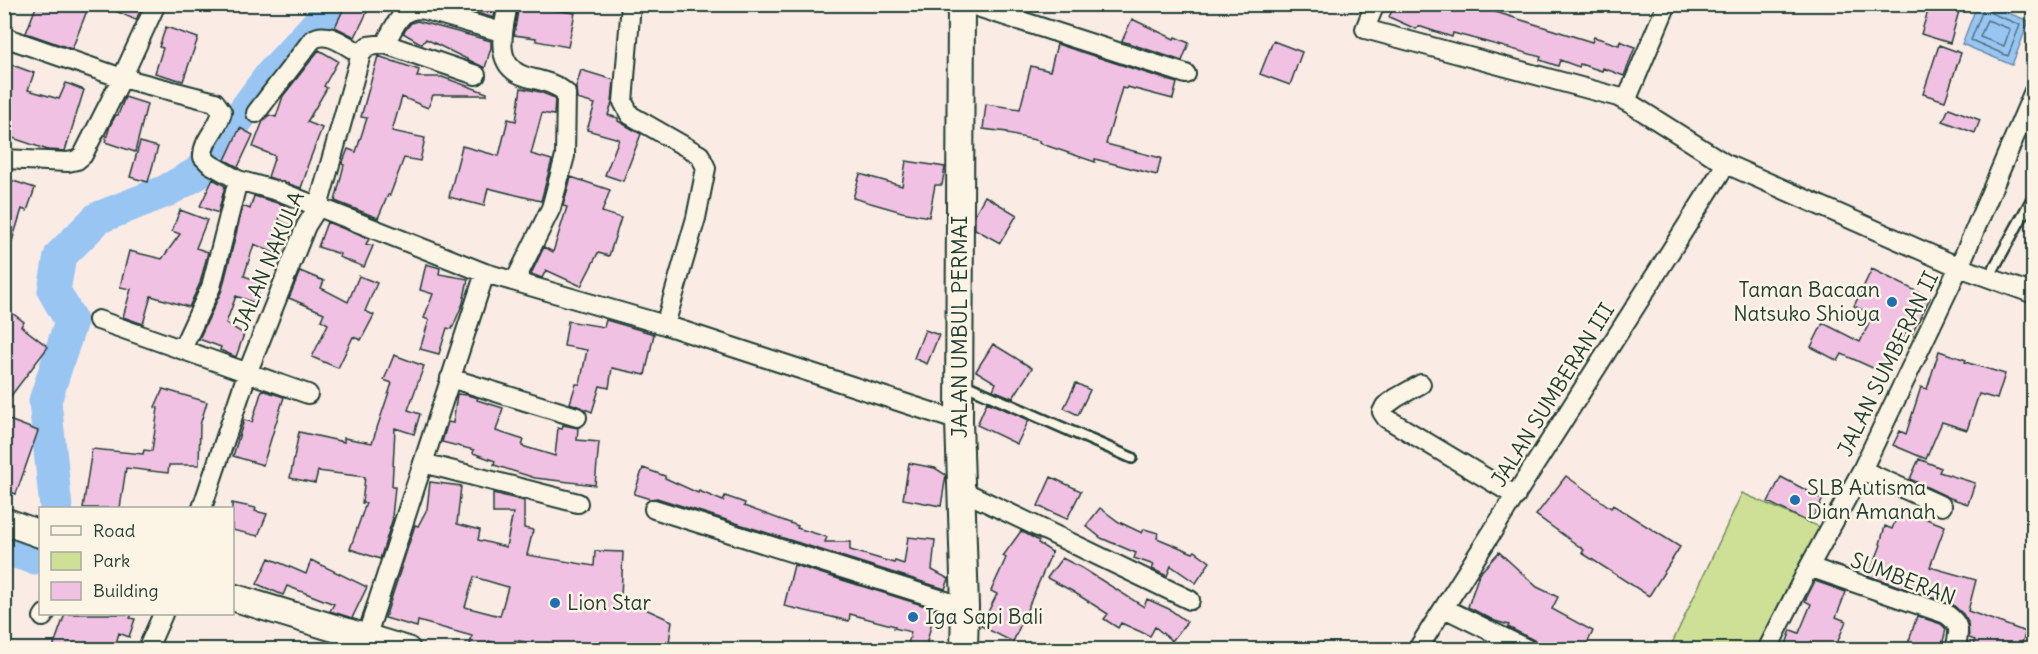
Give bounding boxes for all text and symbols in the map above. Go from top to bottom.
street label: JALAN NAKULA [227,187,310,335]
street label: JALAN UMBUL PERMAI [946,216,973,438]
street label: JALAN SUMBERAN II [1831,267,1944,461]
place label: Taman Bacaan Natsuko Shioya [1733,276,1880,327]
marker: Taman Bacaan Natsuko Shioya [1885,295,1899,309]
street label: JALAN SUMBERAN III [1485,298,1620,492]
place label: SLB Autisma Dian Amanah [1807,474,1936,525]
marker: SLB Autisma Dian Amanah [1788,493,1802,507]
legend [39,507,234,615]
text: Road [93,519,136,542]
street label: SUMBERAN [1847,546,1960,611]
text: Park [93,549,130,572]
text: Building [93,579,158,602]
place label: Lion Star [567,589,651,616]
marker: Lion Star [548,596,562,610]
place label: Iga Sapi Bali [925,603,1043,630]
marker: Iga Sapi Bali [906,610,920,624]

